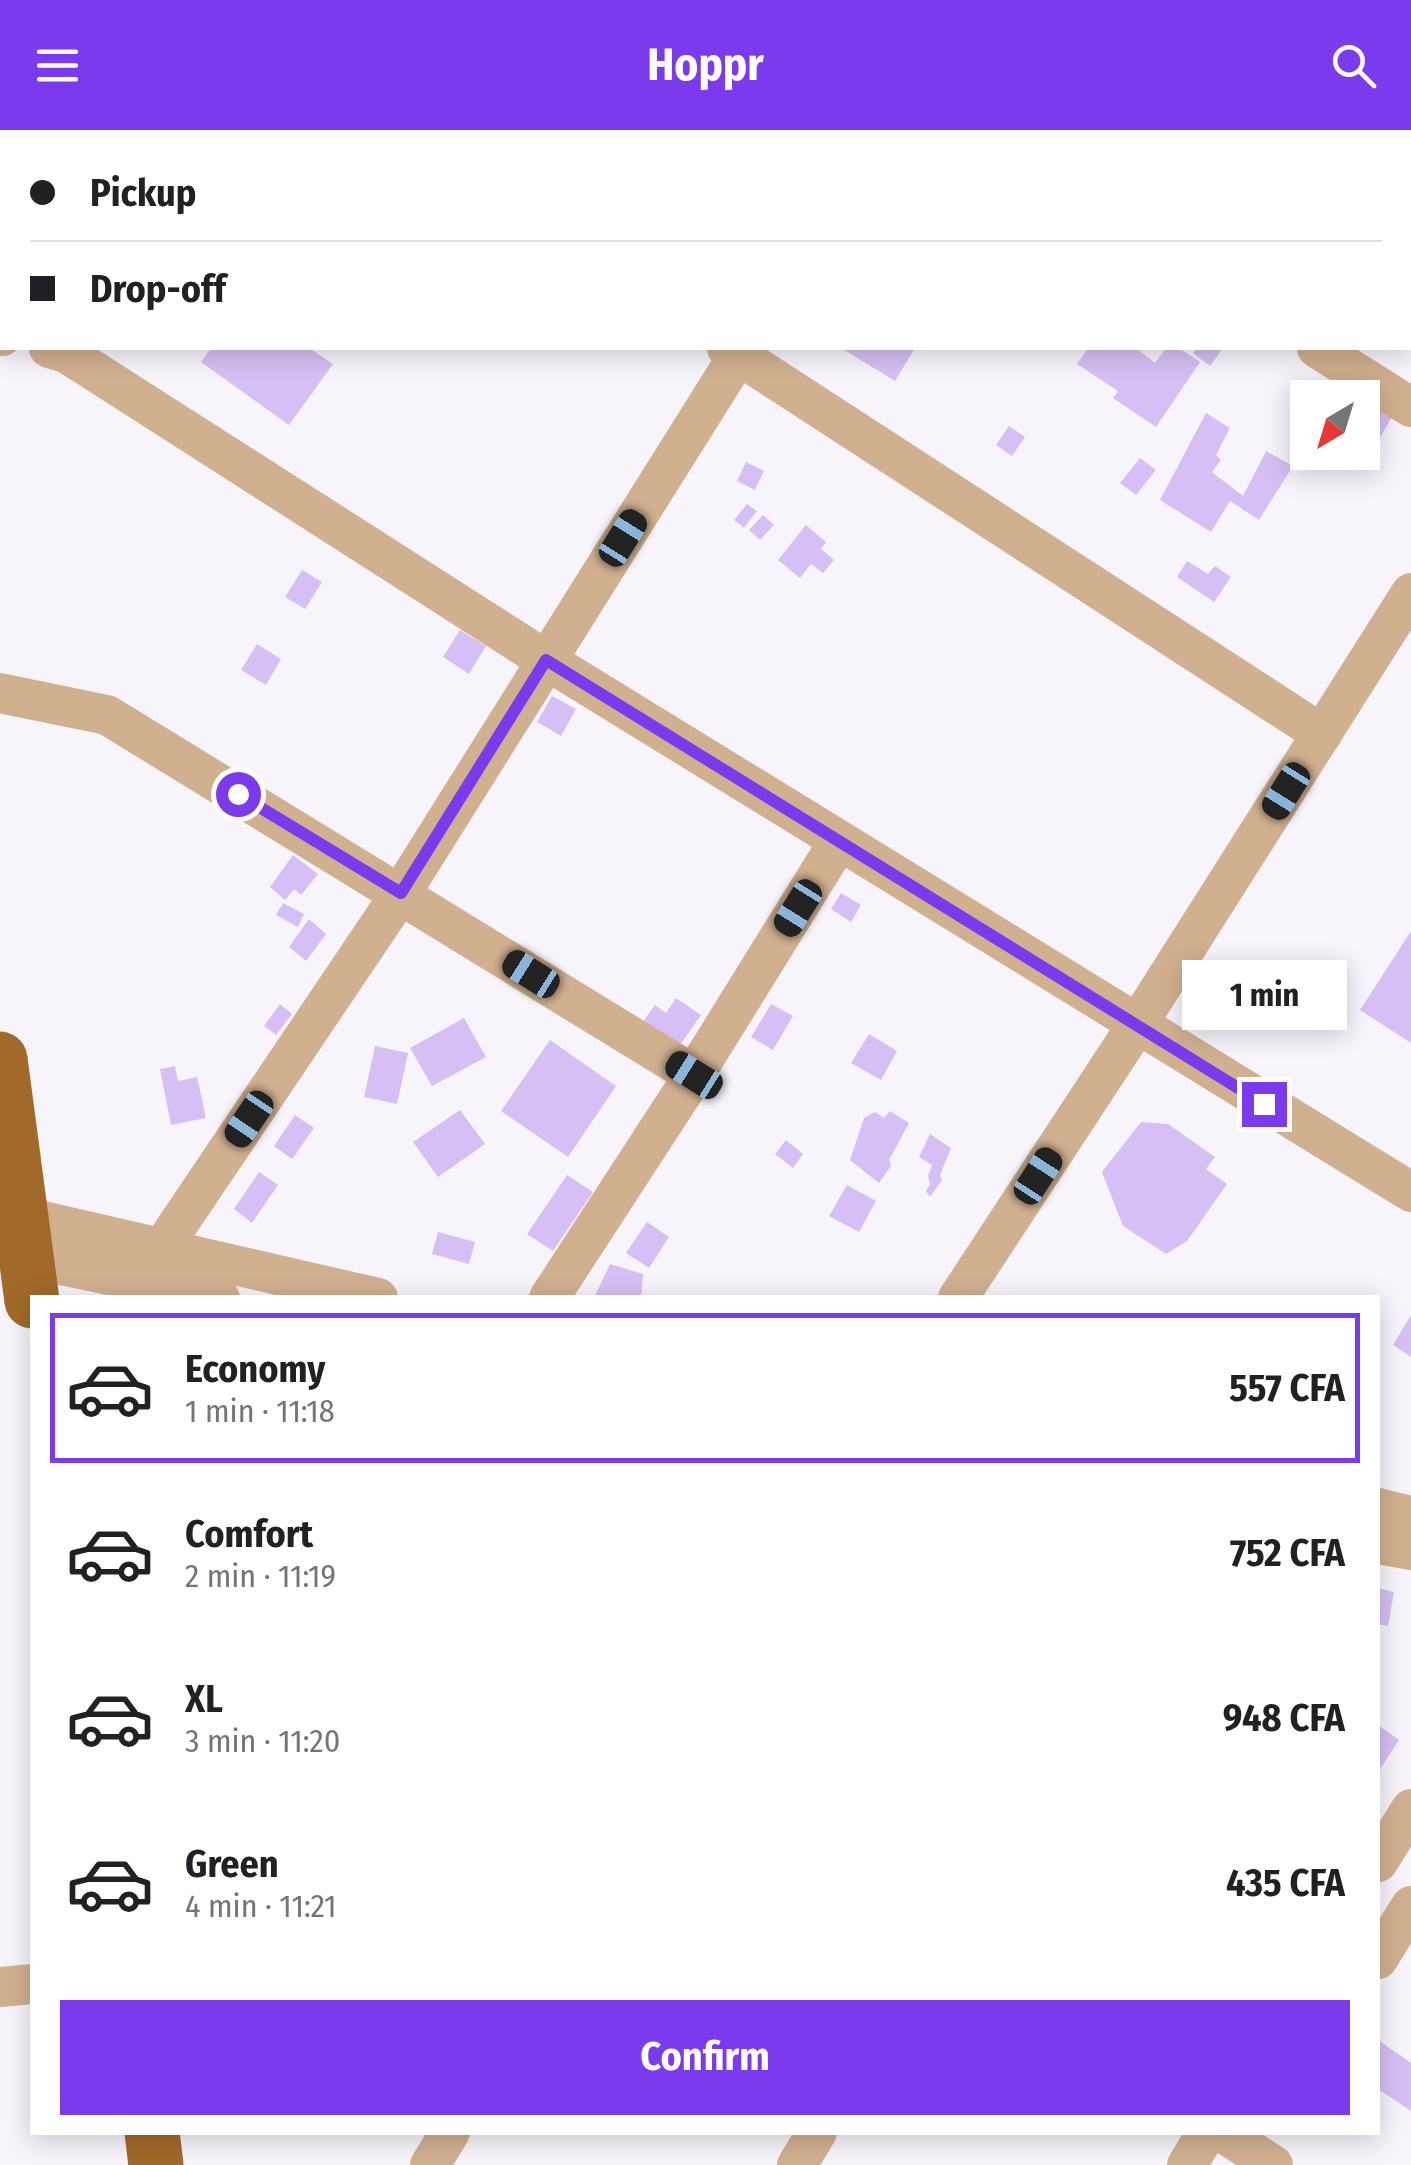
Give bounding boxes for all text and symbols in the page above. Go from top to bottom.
icon: menu [30,38,85,93]
text: Hoppr [647,38,764,92]
icon: search [1326,38,1381,93]
text: Pickup [90,170,196,216]
text: Drop-off [90,266,226,312]
north arrow [1290,380,1380,470]
map controls [1290,380,1380,470]
car [594,505,652,571]
car [1257,758,1315,824]
route start [216,772,261,817]
car [769,875,827,941]
car [498,945,564,1003]
callout: 1 min [1182,959,1346,1029]
text: 1 min [1230,976,1299,1014]
car [661,1046,727,1104]
route end [1242,1082,1287,1127]
car [220,1086,278,1152]
car [1009,1143,1067,1209]
icon: car [65,1343,155,1433]
text: Economy [185,1346,325,1392]
text: 557 CFA [1229,1365,1345,1411]
text: 1 min · 11:18 [185,1392,335,1430]
icon: car [65,1508,155,1598]
text: Comfort [185,1511,313,1557]
text: 752 CFA [1230,1530,1345,1576]
text: 2 min · 11:19 [185,1557,336,1595]
icon: car [65,1673,155,1763]
text: XL [185,1676,223,1722]
text: 948 CFA [1223,1695,1345,1741]
text: 3 min · 11:20 [185,1722,340,1760]
icon: car [65,1838,155,1928]
text: Green [185,1841,279,1887]
text: 435 CFA [1226,1860,1345,1906]
text: 4 min · 11:21 [185,1887,337,1925]
button: Confirm [60,2000,1350,2115]

